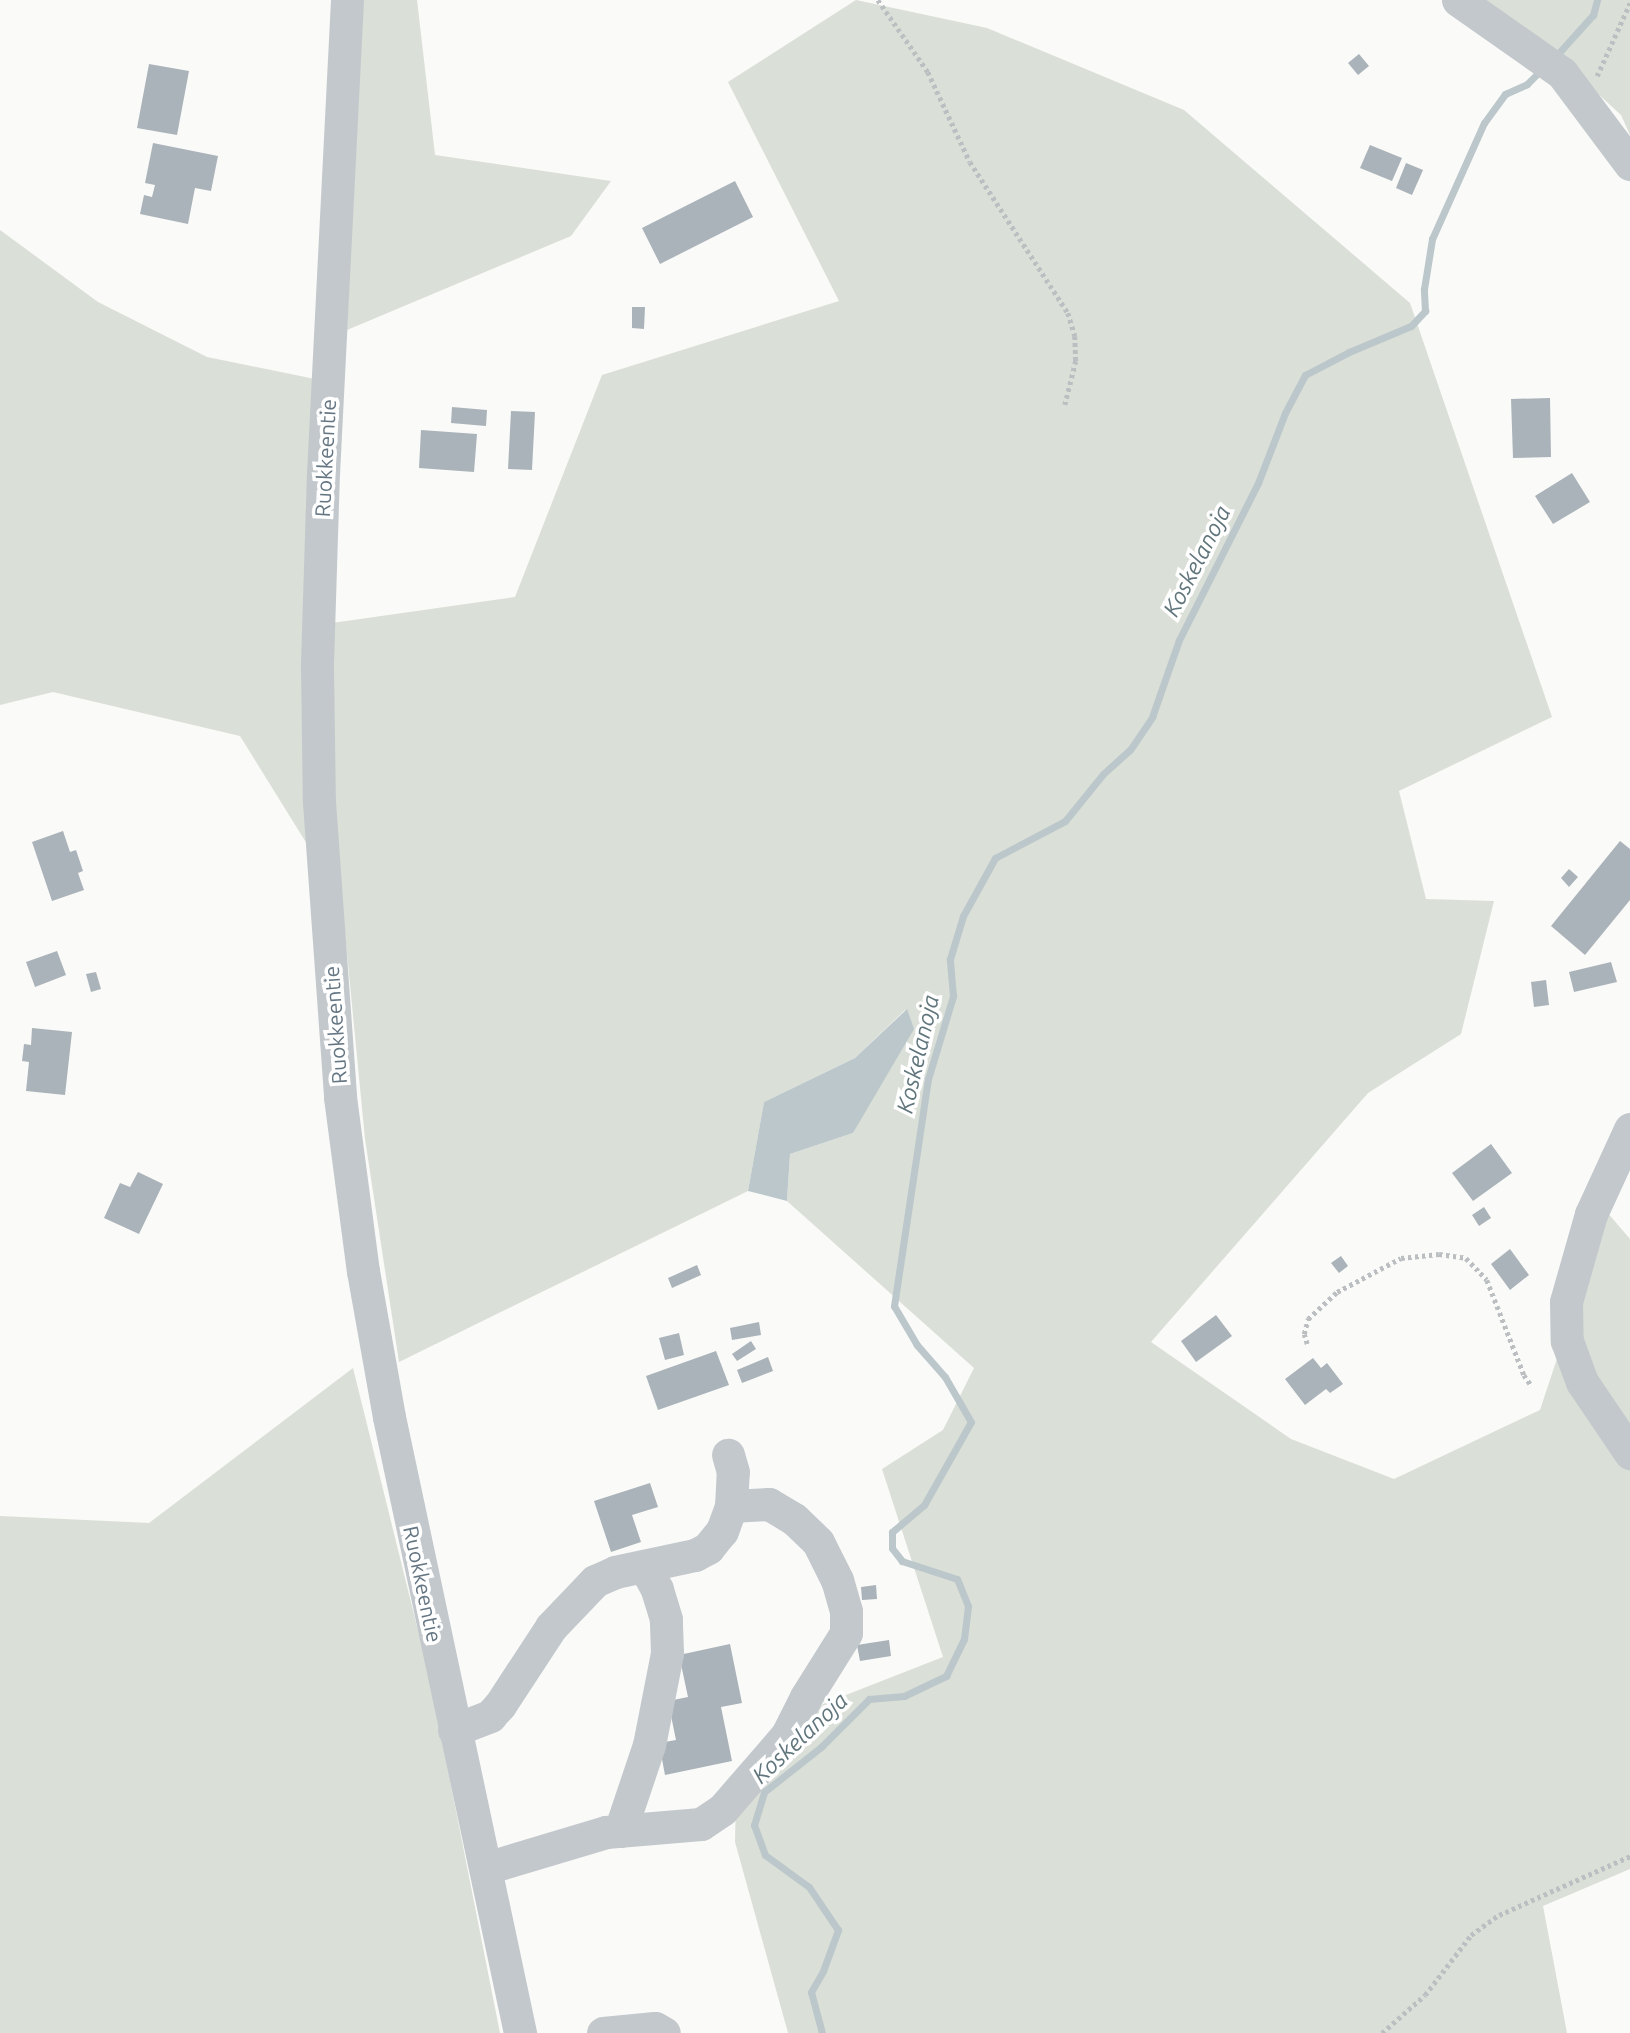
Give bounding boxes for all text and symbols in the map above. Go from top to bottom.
street label: Ruokkeentie [309,398,341,518]
water label: Koskelanoja [1157,501,1237,621]
street label: Ruokkeentie [318,965,352,1085]
water label: Koskelanoja [891,992,945,1116]
street label: Ruokkeentie [398,1524,448,1644]
water label: Koskelanoja [747,1687,853,1789]

